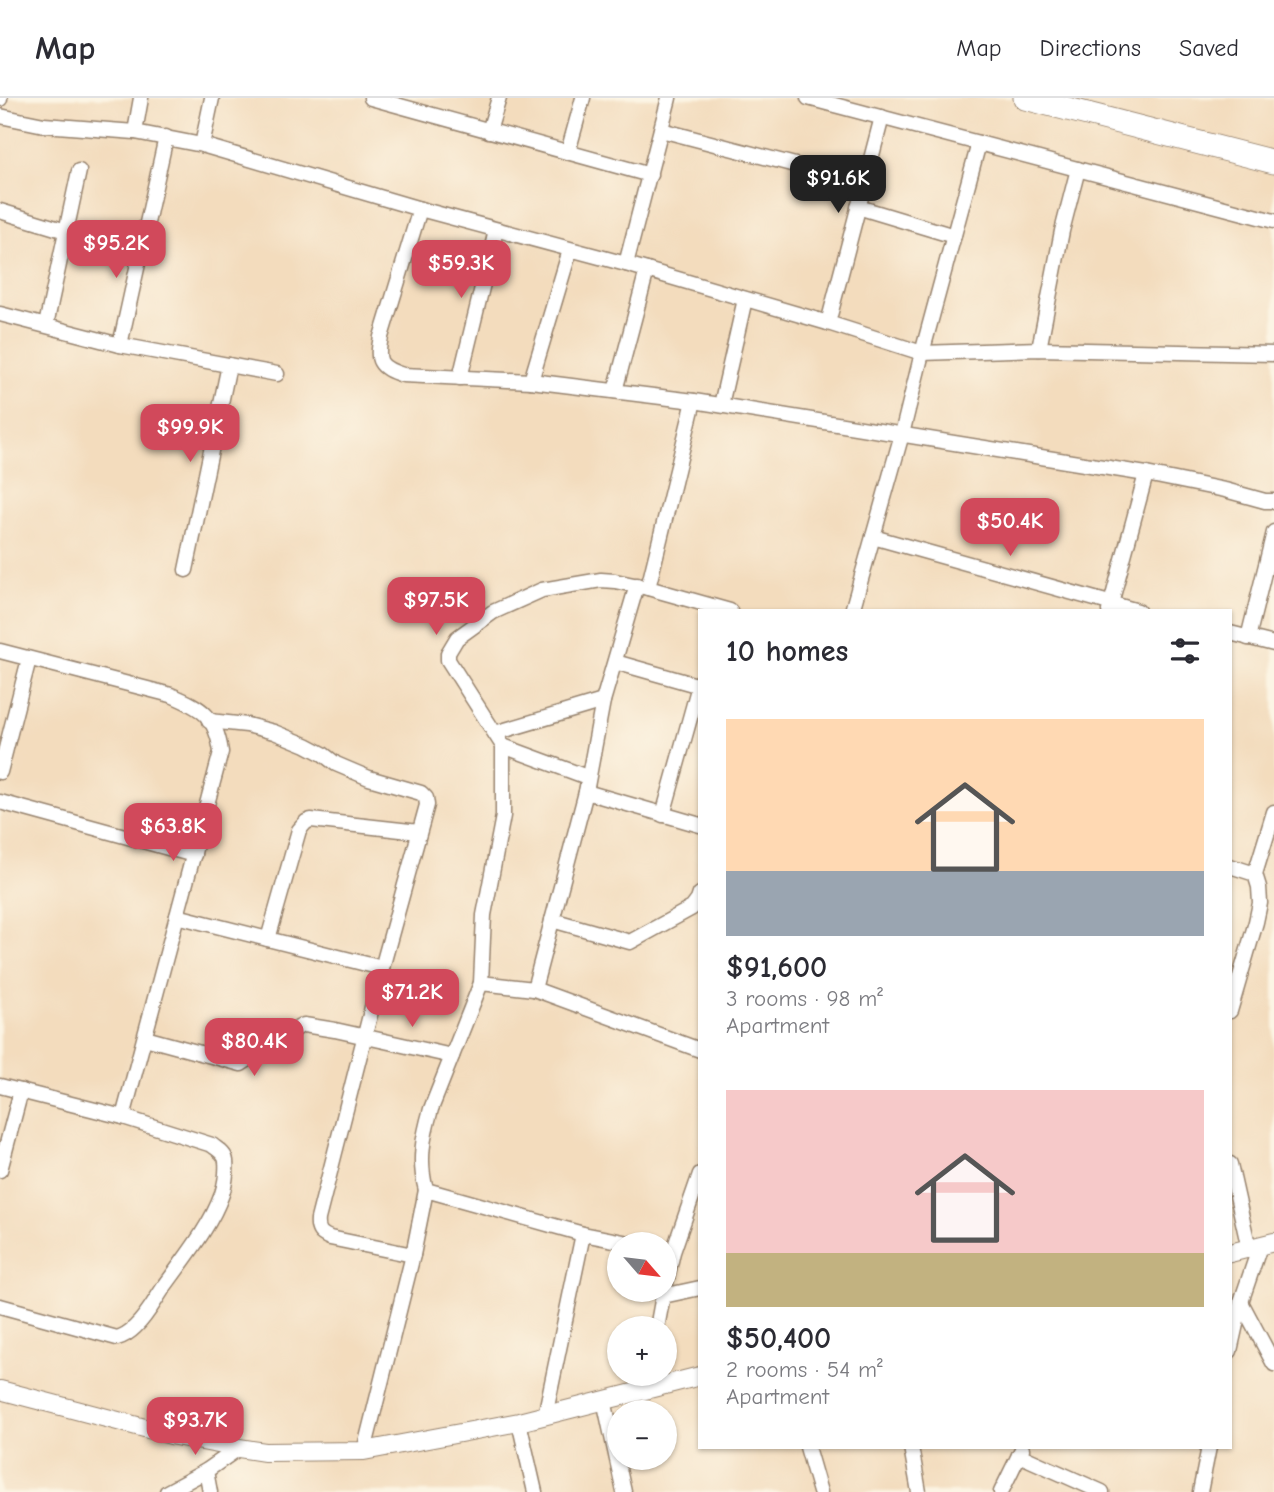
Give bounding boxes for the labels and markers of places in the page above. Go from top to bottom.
pin: $91.6K [781,156,895,215]
pin: $95.2K [59,220,173,280]
pin: $59.3K [404,240,518,300]
pin: $99.9K [133,404,247,464]
pin: $50.4K [953,498,1067,558]
pin: $97.5K [379,578,493,637]
pin: $63.8K [116,804,230,863]
pin: $71.2K [355,970,469,1029]
pin: $80.4K [197,1018,311,1078]
pin: $93.7K [138,1398,252,1457]

